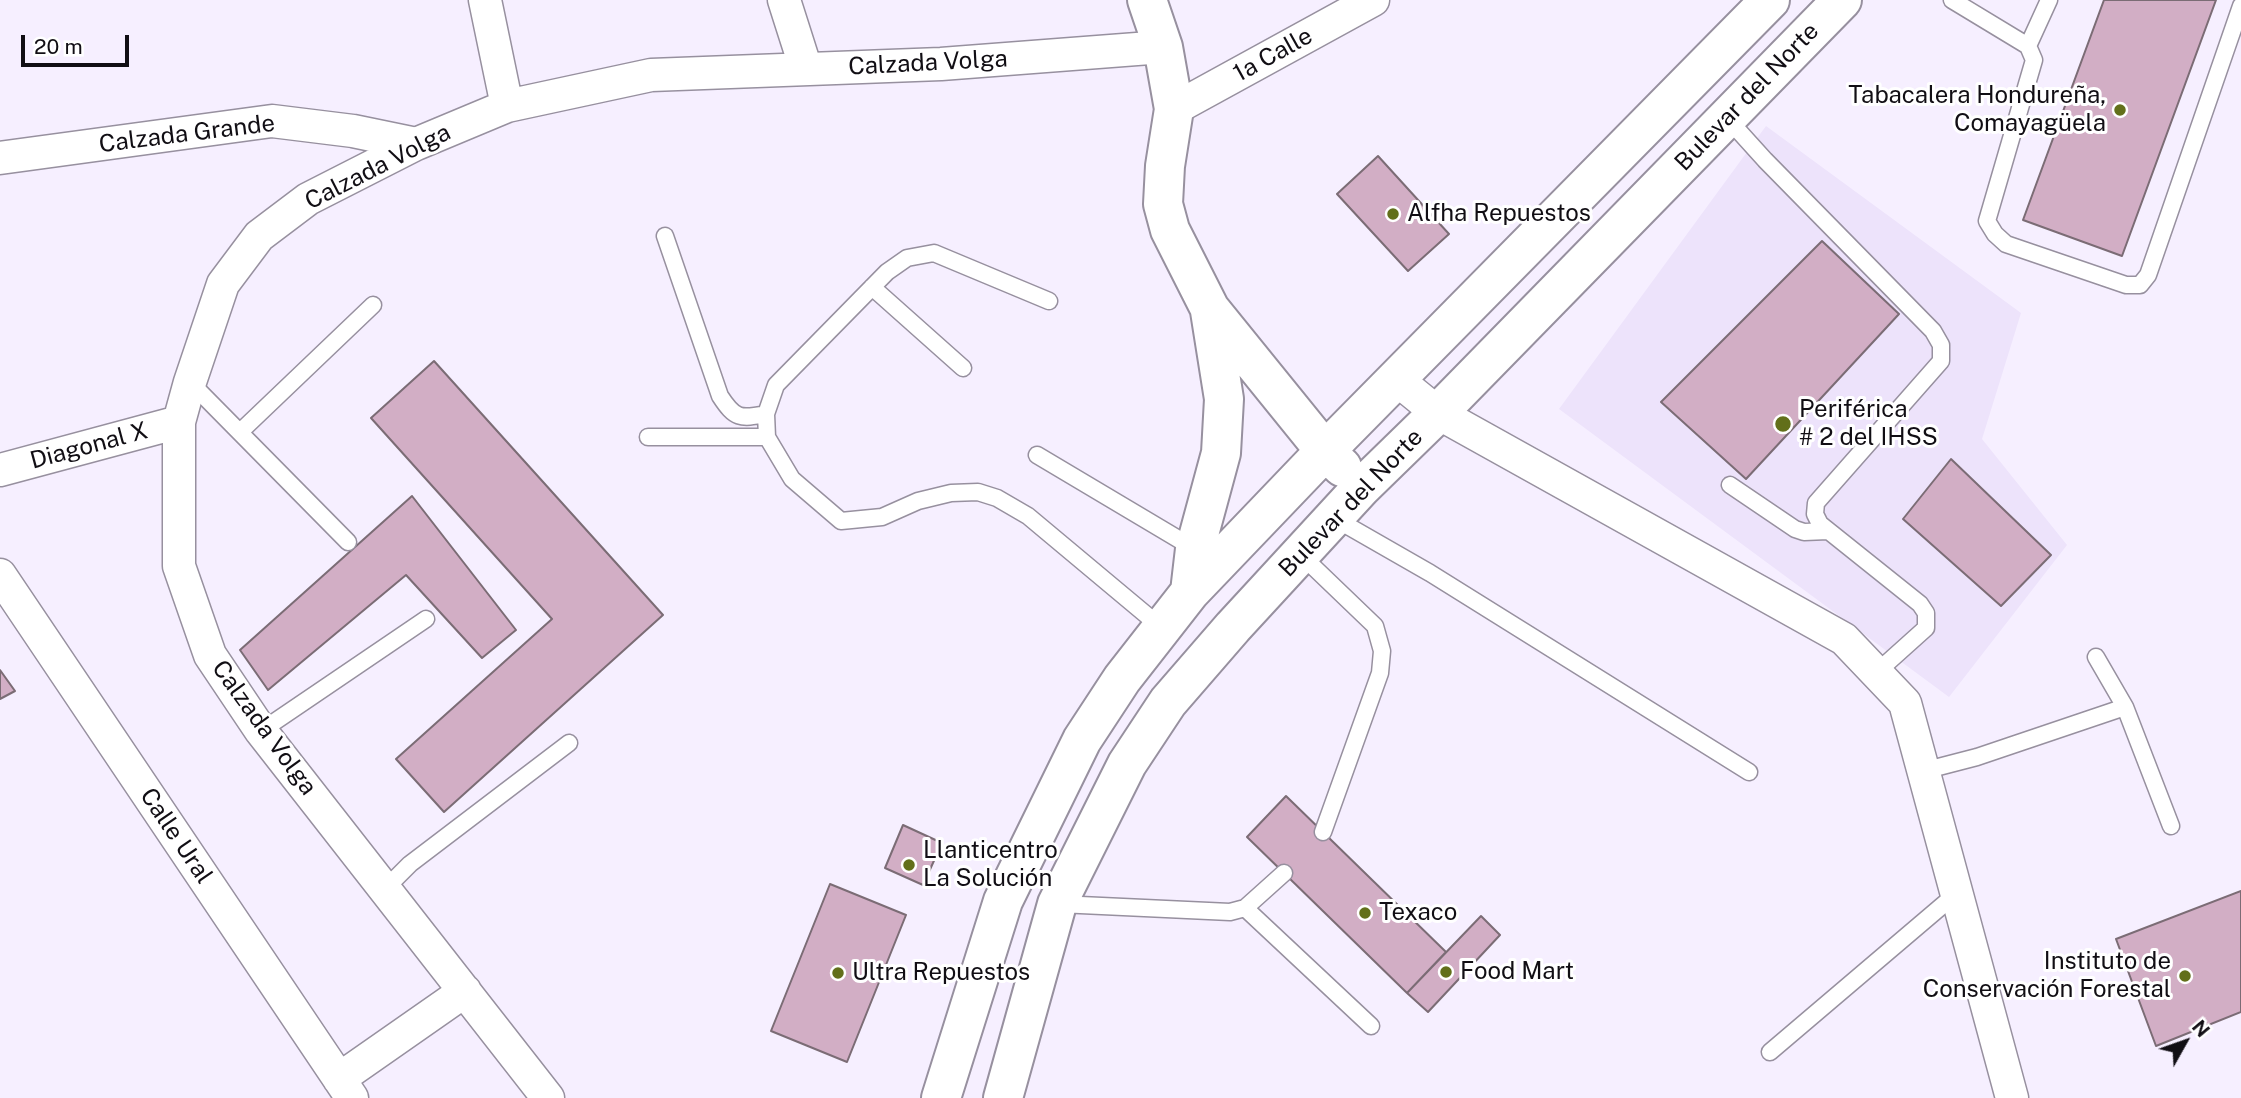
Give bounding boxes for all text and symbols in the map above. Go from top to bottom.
street label: Bulevar del Norte [1669,17,1825,177]
scale bar [24,21,133,65]
street label: 1a Calle [1229,22,1317,88]
text: 20 m [34,34,83,59]
street label: Calzada Volga [848,44,1008,82]
place label: Tabacalera Hondureña, Comayagüela [1848,82,2106,138]
marker: Tabacalera Hondureña, Comayagüela [2112,102,2128,118]
street label: Calzada Grande [97,109,277,159]
street label: Calzada Volga [300,118,456,216]
place label: Alfha Repuestos [1407,200,1591,228]
marker: Alfha Repuestos [1385,206,1401,222]
place label: Periférica # 2 del IHSS [1799,396,1938,452]
marker: Periférica # 2 del IHSS [1773,414,1793,434]
street label: Diagonal X [27,416,151,476]
street label: Bulevar del Norte [1273,423,1429,583]
street label: Calzada Volga [205,655,323,801]
street label: Calle Ural [134,783,218,889]
place label: Llanticentro La Solución [923,837,1058,893]
marker: Llanticentro La Solución [901,857,917,873]
place label: Texaco [1379,899,1457,927]
marker: Texaco [1357,905,1373,921]
place label: Instituto de Conservación Forestal [1923,948,2171,1004]
place label: Food Mart [1460,958,1574,986]
place label: Ultra Repuestos [852,959,1030,987]
marker: Food Mart [1438,964,1454,980]
marker: Ultra Repuestos [830,965,846,981]
marker: Instituto de Conservación Forestal [2177,968,2193,984]
north arrow [2150,1007,2220,1077]
text: N [2188,1016,2214,1041]

